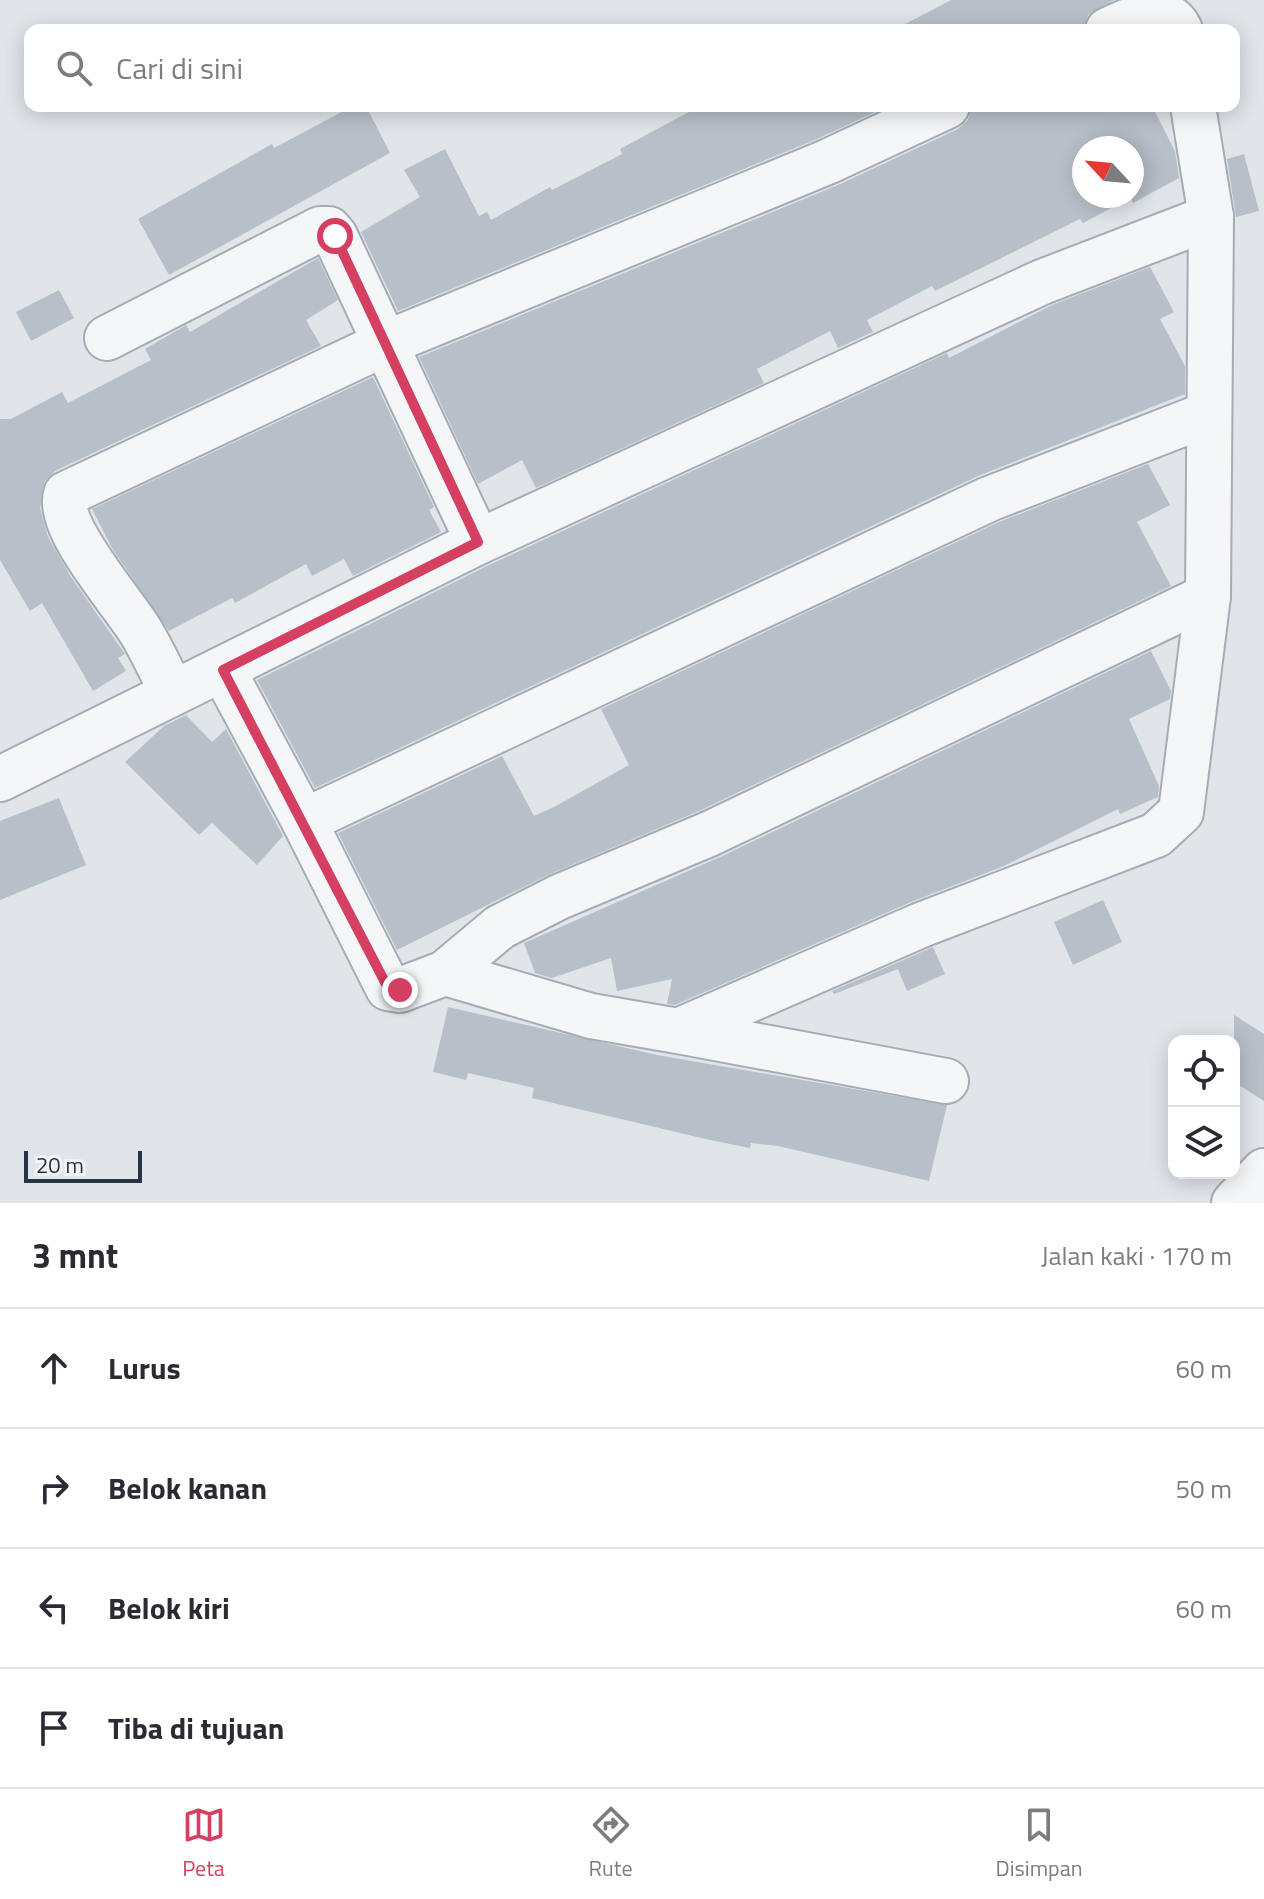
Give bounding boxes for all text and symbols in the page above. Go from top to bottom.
search box [24,24,1240,112]
text: Cari di sini [116,45,243,91]
icon: search [52,46,96,90]
north arrow [1072,136,1144,208]
route start [317,218,353,254]
route end [382,972,418,1008]
map controls [1168,1035,1240,1179]
button: locate [1168,1035,1240,1107]
button: layers [1168,1107,1240,1179]
scale bar [24,1147,142,1183]
text: 20 m [36,1148,84,1182]
text: 3 mnt [32,1229,118,1281]
text: Jalan kaki · 170 m [1041,1236,1232,1275]
text: Lurus [108,1345,181,1391]
icon: ahead [32,1346,76,1390]
text: 60 m [1175,1349,1232,1388]
text: Belok kanan [108,1465,267,1511]
icon: right [32,1466,76,1510]
text: 50 m [1175,1469,1232,1508]
text: Belok kiri [108,1585,230,1631]
icon: left [32,1586,76,1630]
text: 60 m [1175,1589,1232,1628]
text: Tiba di tujuan [108,1705,284,1751]
icon: arrive [32,1706,76,1750]
tab: Peta [182,1803,226,1885]
tab: Rute [589,1803,633,1885]
tab: Disimpan [996,1803,1082,1885]

